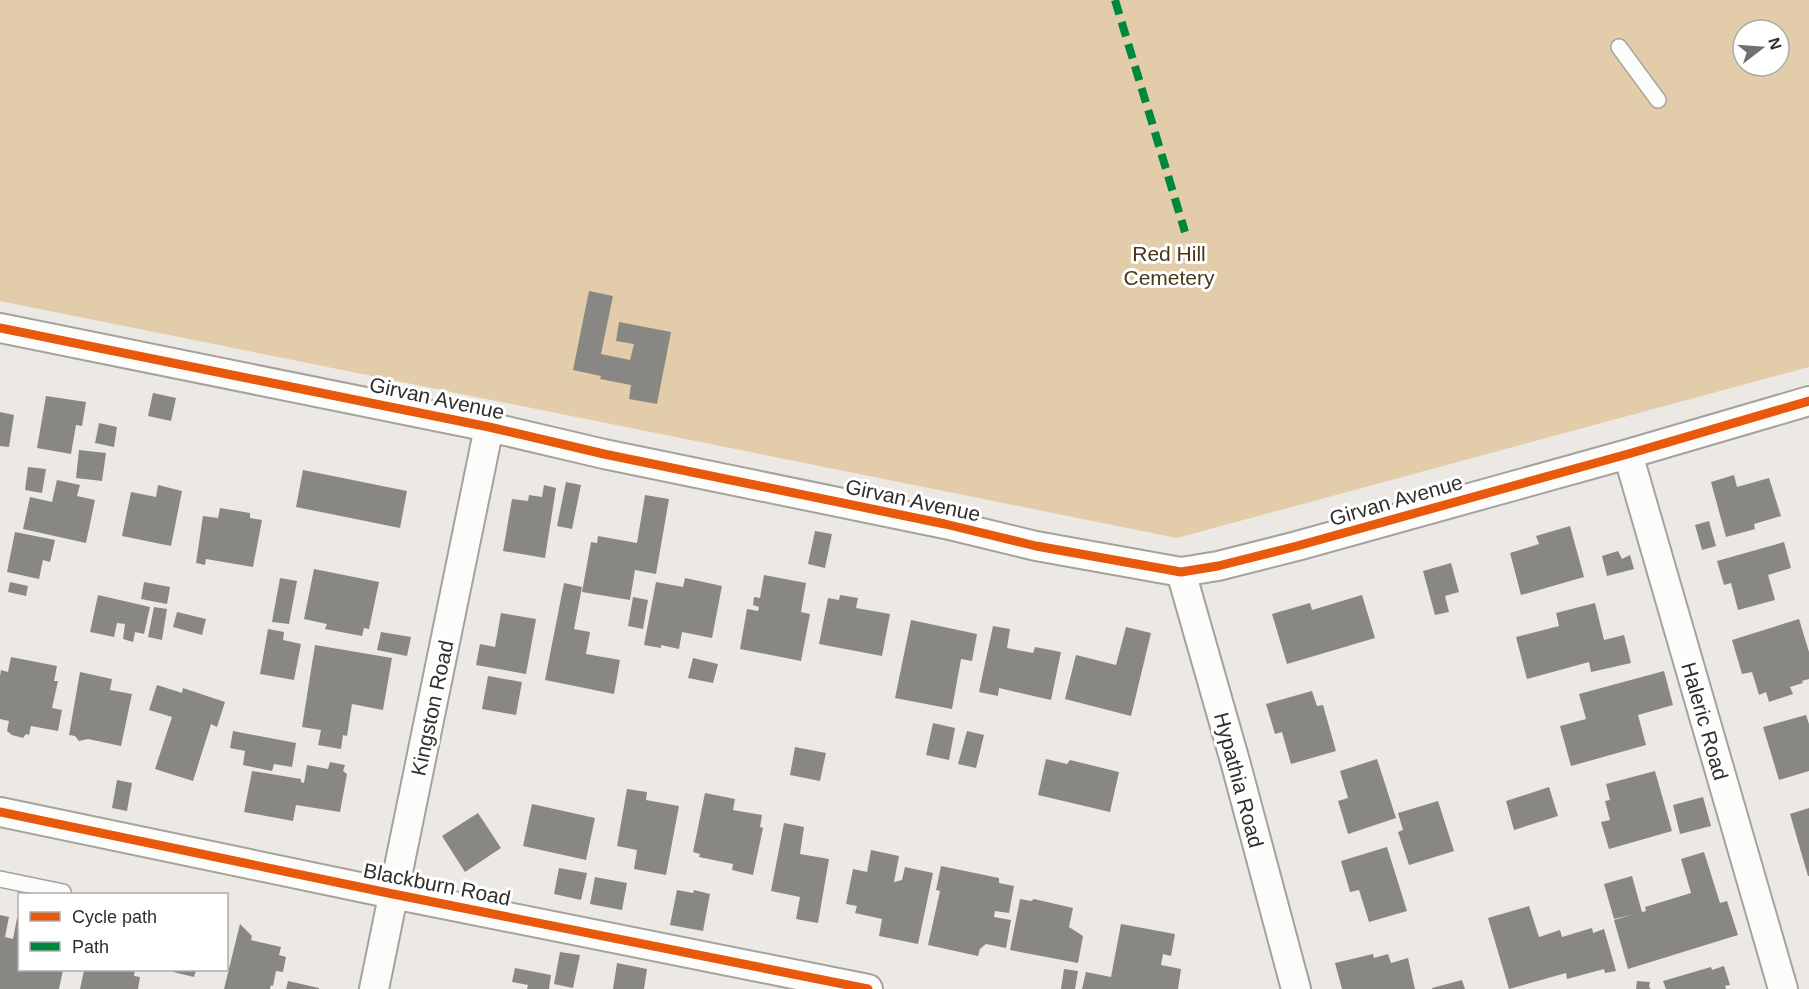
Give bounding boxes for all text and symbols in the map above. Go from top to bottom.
north arrow [1731,18,1791,78]
text: N [1765,36,1785,52]
park label: Red Hill Cemetery [1123,242,1215,289]
street label: Girvan Avenue [367,372,507,424]
street label: Girvan Avenue [1327,470,1465,530]
street label: Girvan Avenue [843,474,983,526]
street label: Kingston Road [406,638,458,778]
street label: Haleric Road [1677,659,1733,783]
street label: Hypathia Road [1210,710,1268,850]
street label: Blackburn Road [361,858,513,910]
legend [18,893,228,971]
text: Cycle path [72,907,157,927]
text: Path [72,937,109,957]

